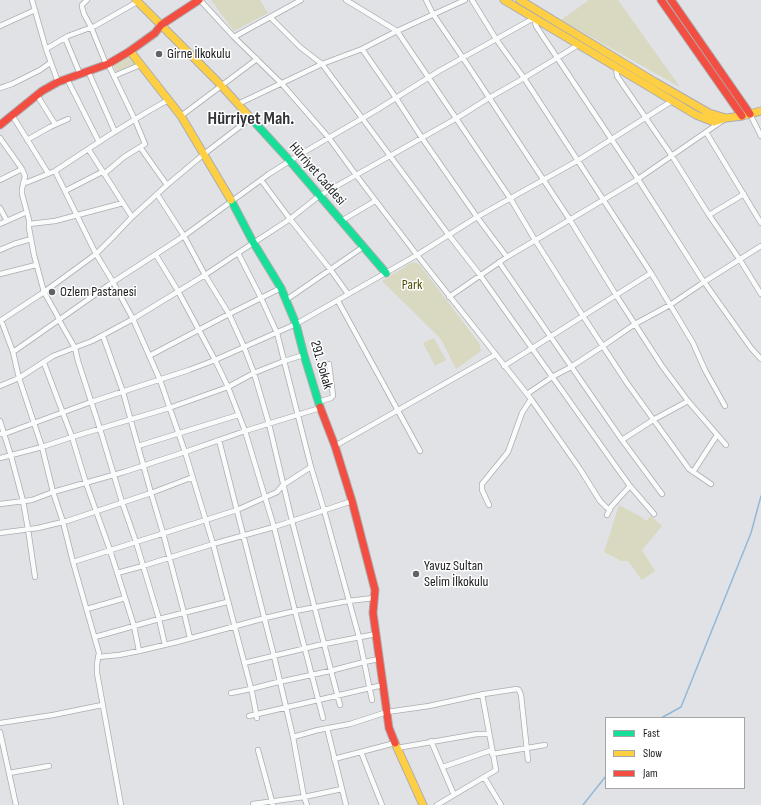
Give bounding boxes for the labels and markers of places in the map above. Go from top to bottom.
place label: Girne İlkokulu [167,46,231,62]
marker: Girne İlkokulu [154,49,164,59]
place label: Ozlem Pastanesi [60,284,136,300]
marker: Ozlem Pastanesi [47,287,57,297]
place label: Yavuz Sultan Selim İlkokulu [424,558,488,590]
marker: Yavuz Sultan Selim İlkokulu [411,569,421,579]

